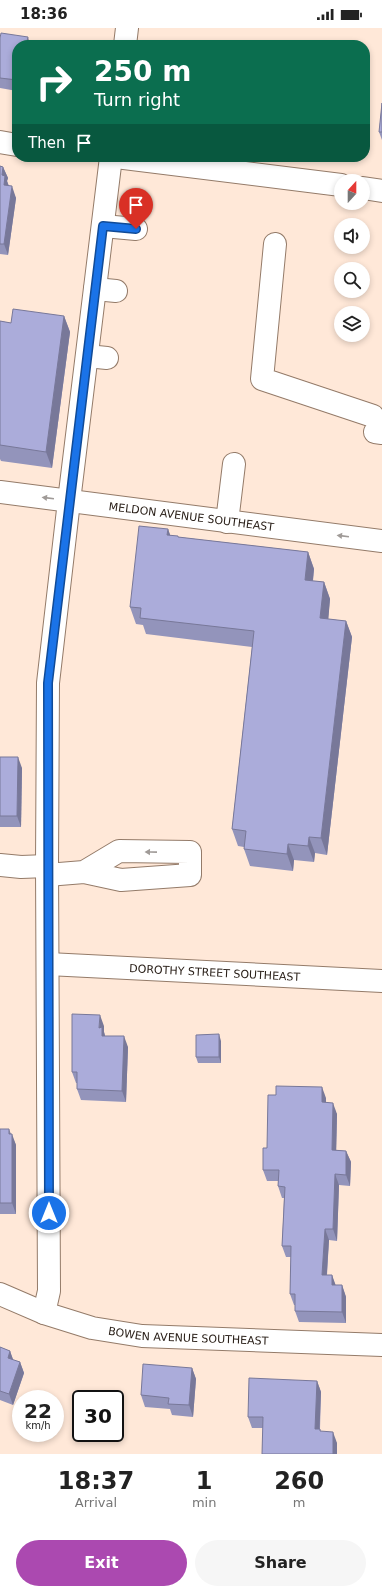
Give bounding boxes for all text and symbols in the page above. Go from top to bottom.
text: 18:36 [20,5,68,23]
text: 250 m [94,55,191,88]
icon: right [28,56,80,108]
text: Turn right [94,89,180,110]
icon: arrive [73,132,95,154]
text: Then [28,134,65,152]
north arrow [334,174,370,210]
map controls [334,174,370,342]
pin [119,188,153,229]
icon: arrive [125,194,147,216]
button: sound [334,218,370,254]
button: search [334,262,370,298]
button: layers [334,306,370,342]
one-way arrow [42,495,54,502]
street label: MELDON AVENUE SOUTHEAST [108,500,275,534]
one-way arrow [337,533,349,539]
one-way arrow [144,849,157,855]
street label: DOROTHY STREET SOUTHEAST [129,962,301,983]
position arrow [28,1192,70,1234]
street label: BOWEN AVENUE SOUTHEAST [107,1324,269,1347]
speed limit sign: 30 [72,1390,124,1442]
text: 22 [24,1399,52,1423]
text: km/h [25,1420,51,1431]
text: 18:37 [58,1467,134,1495]
text: 1 [196,1467,212,1495]
text: 260 [274,1467,324,1495]
text: Arrival [75,1495,117,1510]
text: min [192,1495,216,1510]
text: m [293,1495,306,1510]
button: Exit [16,1540,187,1586]
button: Share [195,1540,366,1586]

